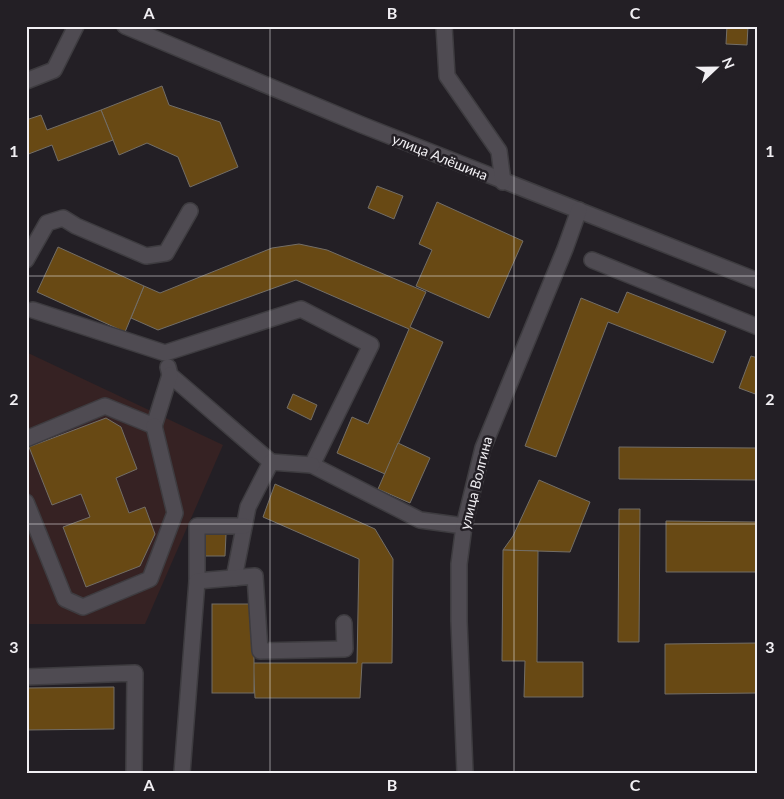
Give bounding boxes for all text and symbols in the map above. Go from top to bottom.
text: A [142,3,155,22]
text: B [387,3,397,22]
text: C [630,3,641,22]
north arrow [692,42,742,92]
text: N [719,55,738,71]
street label: улица Алёшина [390,130,490,183]
text: 1 [9,141,19,160]
text: 1 [765,141,775,160]
text: 2 [9,389,19,408]
text: 2 [765,389,775,408]
street label: улица Волгина [456,435,495,531]
text: 3 [9,637,19,656]
text: 3 [765,637,775,656]
text: A [142,775,155,794]
text: B [387,775,397,794]
text: C [630,775,641,794]

